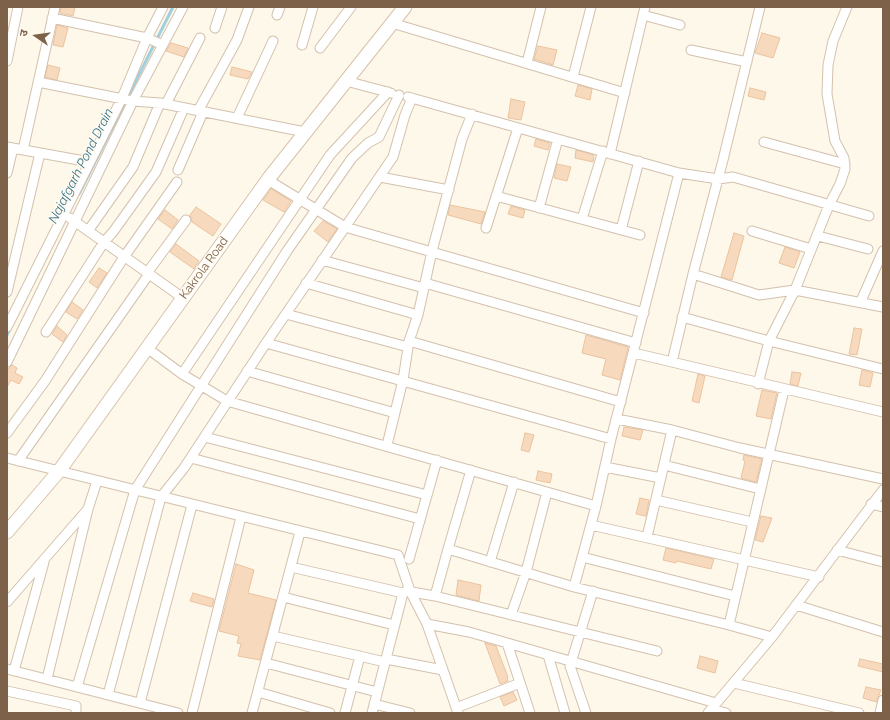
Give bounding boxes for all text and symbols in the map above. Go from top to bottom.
north arrow [16,16,56,56]
text: उ [17,29,31,38]
water label: Najafgarh Pond Drain [45,106,117,226]
street label: Kakrola Road [177,234,231,302]

